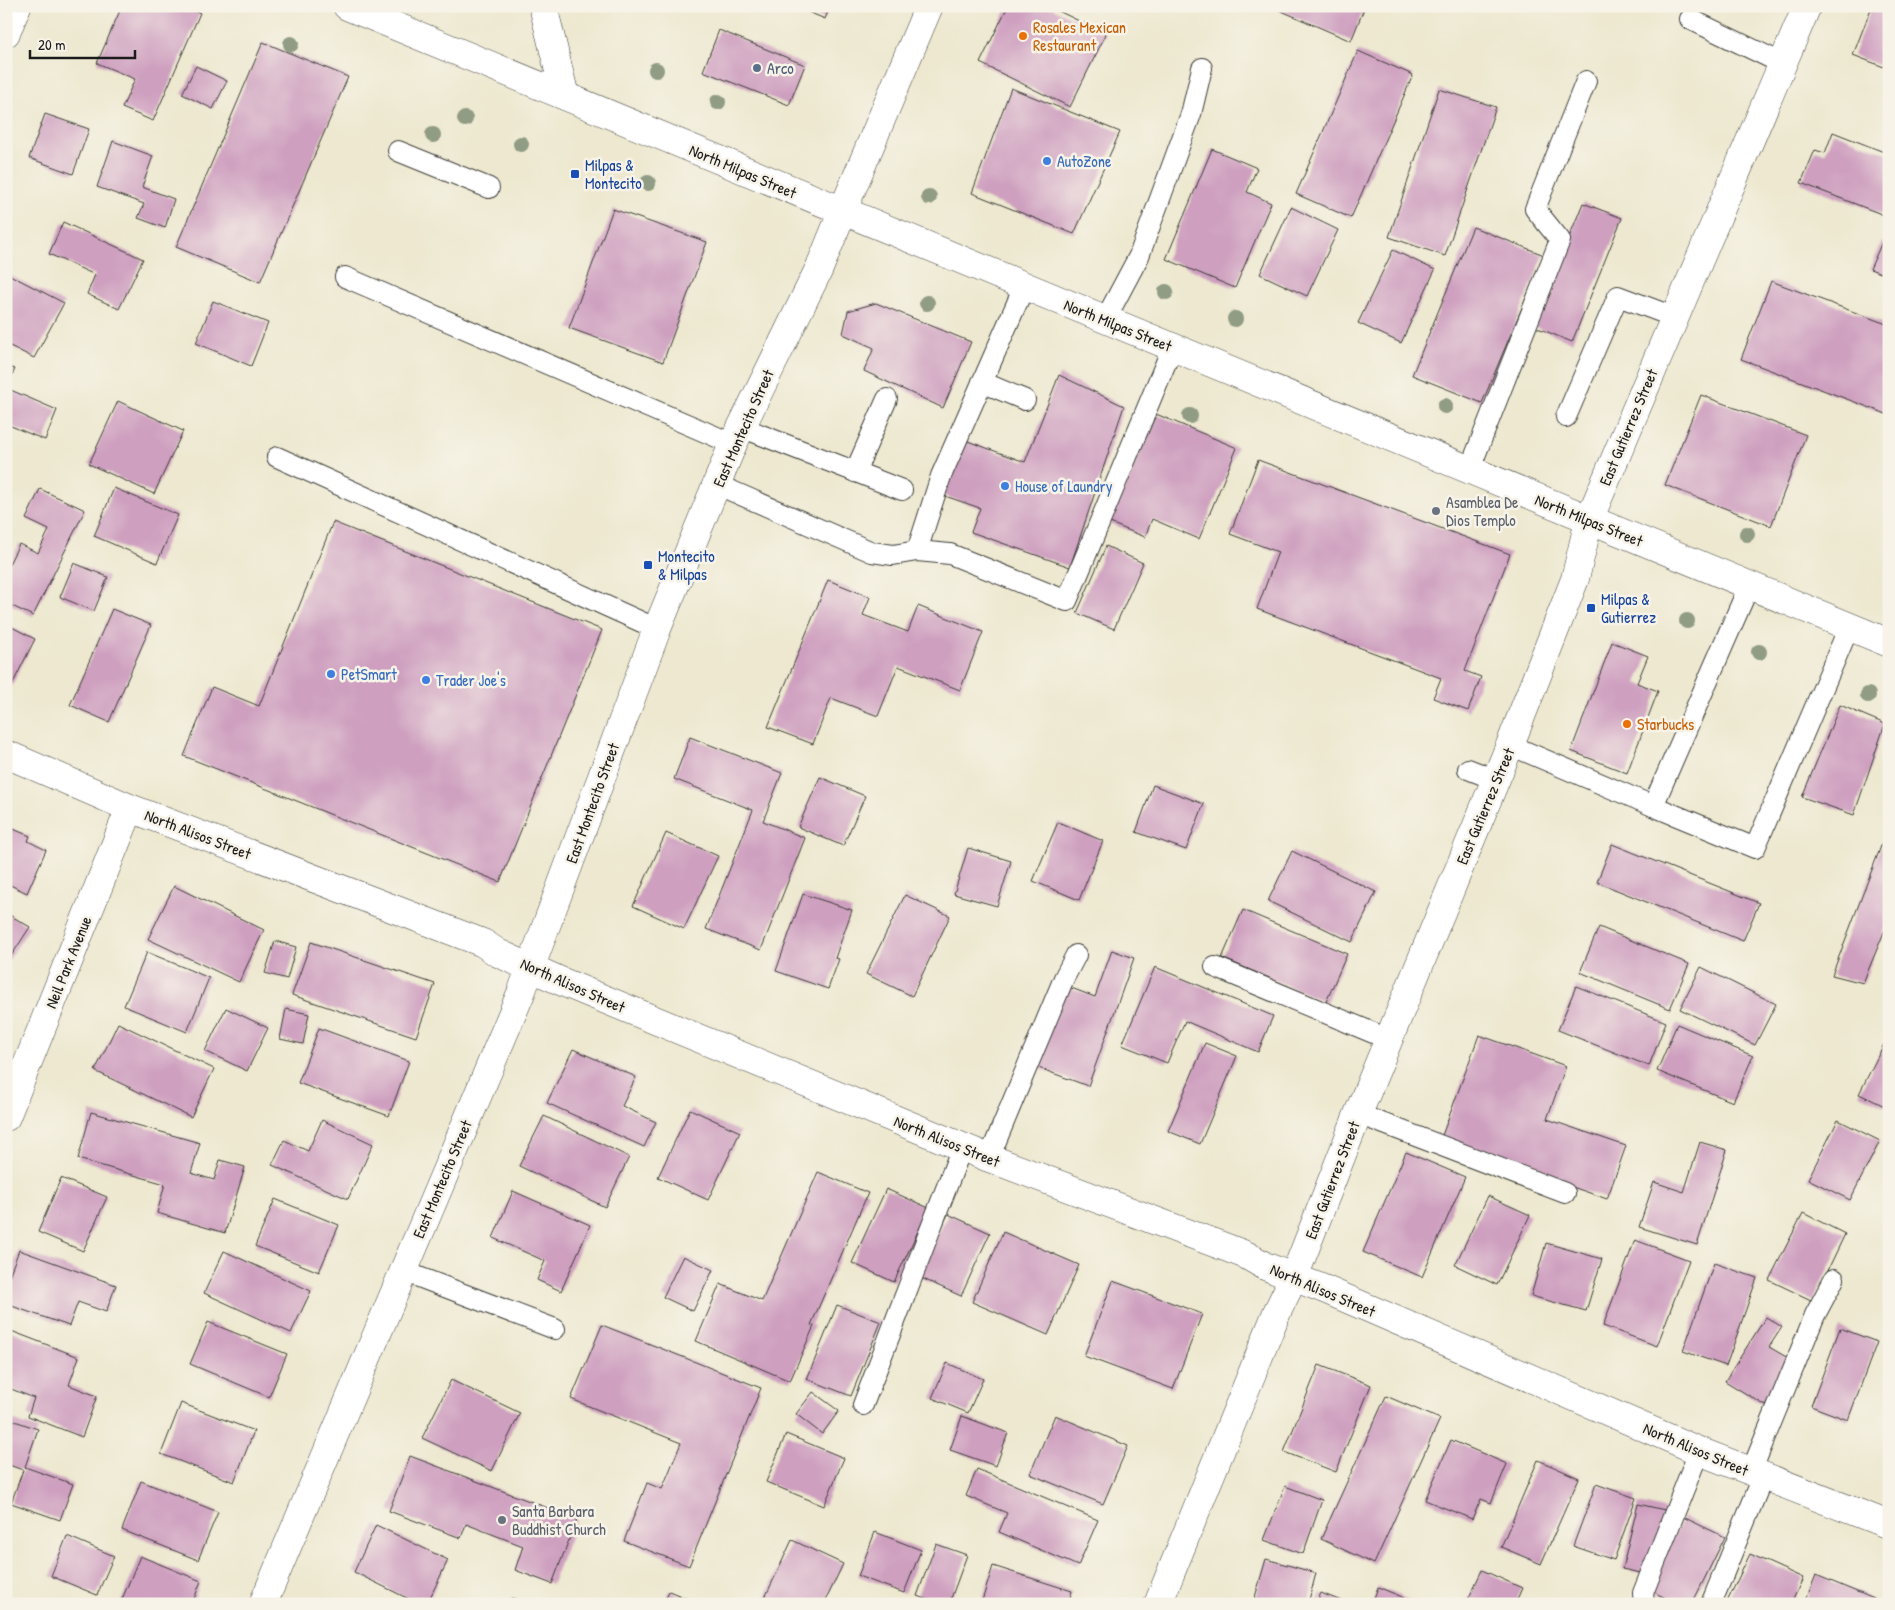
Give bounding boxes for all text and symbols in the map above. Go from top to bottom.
place label: Rosales Mexican Restaurant [1033,16,1126,56]
scale bar [30,28,135,60]
marker: Rosales Mexican Restaurant [1017,30,1029,42]
text: 20 m [38,34,65,55]
place label: Arco [767,57,794,79]
marker: Arco [751,62,763,74]
street label: North Milpas Street [686,138,800,204]
place label: AutoZone [1057,150,1112,172]
place label: Milpas & Montecito [585,154,642,194]
marker: AutoZone [1041,155,1053,167]
marker: Milpas & Montecito [569,168,581,180]
street label: North Milpas Street [1061,293,1176,357]
street label: East Montecito Street [707,365,779,490]
street label: East Gutierrez Street [1594,365,1663,489]
place label: House of Laundry [1015,475,1113,497]
marker: House of Laundry [999,480,1011,492]
street label: North Milpas Street [1532,488,1647,552]
place label: Asamblea De Dios Templo [1446,491,1519,531]
marker: Asamblea De Dios Templo [1430,505,1442,517]
place label: Montecito & Milpas [658,545,715,585]
marker: Montecito & Milpas [642,559,654,571]
place label: Milpas & Gutierrez [1601,588,1656,628]
marker: Milpas & Gutierrez [1585,602,1597,614]
place label: PetSmart [341,663,397,685]
marker: PetSmart [325,668,337,680]
place label: Trader Joe's [436,669,506,691]
marker: Trader Joe's [420,674,432,686]
place label: Starbucks [1637,713,1694,735]
marker: Starbucks [1621,718,1633,730]
street label: East Montecito Street [560,739,624,866]
street label: East Gutierrez Street [1451,744,1520,868]
street label: North Alisos Street [142,804,255,865]
street label: Neil Park Avenue [40,912,97,1011]
street label: North Alisos Street [517,952,629,1018]
street label: North Alisos Street [891,1110,1004,1172]
street label: East Montecito Street [407,1116,477,1241]
street label: East Gutierrez Street [1299,1117,1365,1242]
street label: North Alisos Street [1267,1258,1379,1322]
street label: North Alisos Street [1640,1417,1752,1481]
place label: Santa Barbara Buddhist Church [512,1500,606,1540]
marker: Santa Barbara Buddhist Church [496,1514,508,1526]

